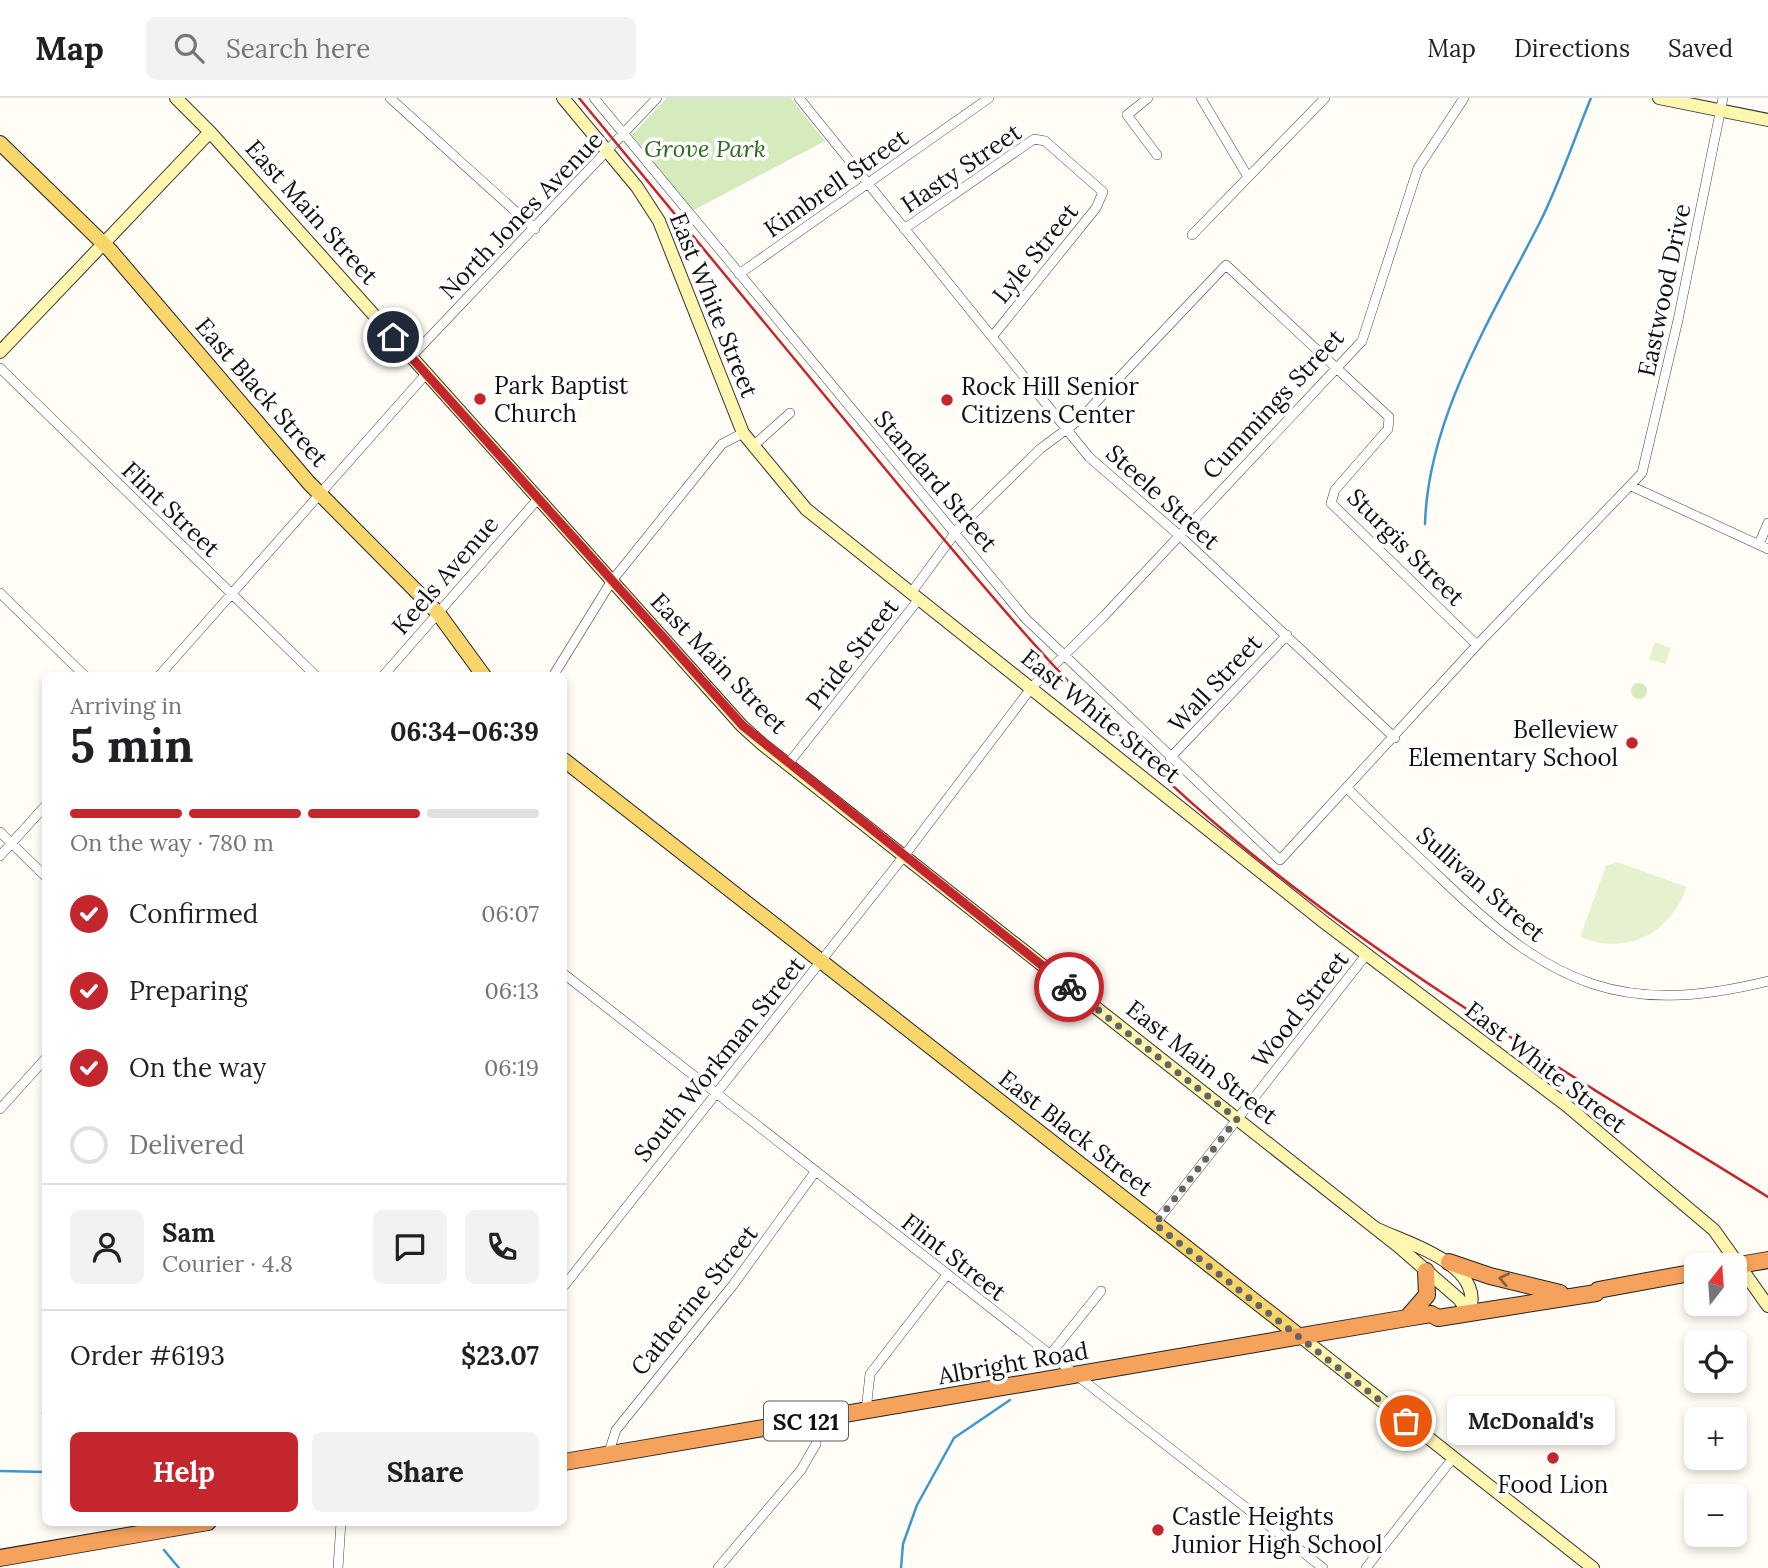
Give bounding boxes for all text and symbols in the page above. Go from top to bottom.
search box [146,17,636,80]
text: Map [35,27,104,69]
icon: search [170,29,208,67]
text: Search here [226,32,370,65]
text: Map [1427,33,1476,64]
text: Directions [1514,33,1630,64]
text: Saved [1668,33,1733,64]
street label: Hasty Street [895,116,1028,220]
street label: Kimbrell Street [758,121,915,244]
street label: North Jones Avenue [433,124,609,306]
street label: East Main Street [239,133,386,291]
park label: Grove Park [644,133,766,164]
street label: Lyle Street [985,196,1085,309]
street label: Eastwood Drive [1631,201,1697,379]
street label: East White Street [663,208,765,403]
pin [363,307,423,367]
street label: East Black Street [189,311,336,474]
icon: home [374,318,412,356]
street label: Cummings Street [1195,322,1351,486]
place label: Park Baptist Church [494,370,629,429]
place label: Rock Hill Senior Citizens Center [961,371,1140,430]
marker: Park Baptist Church [472,391,488,407]
marker: Rock Hill Senior Citizens Center [939,392,955,408]
street label: Standard Street [868,404,1005,559]
street label: Steele Street [1100,438,1227,557]
street label: Flint Street [115,455,227,564]
street label: Sturgis Street [1341,482,1472,613]
street label: Keels Avenue [385,509,505,641]
street label: East Main Street [644,586,795,740]
street label: Pride Street [799,591,906,716]
street label: Wall Street [1162,627,1269,738]
street label: East White Street [1015,642,1188,790]
text: Arriving in [70,691,182,720]
place label: Belleview Elementary School [1408,714,1619,773]
text: 06:34–06:39 [390,715,539,748]
text: 5 min [70,716,194,775]
marker: Belleview Elementary School [1624,735,1640,751]
street label: Sullivan Street [1410,820,1552,949]
text: On the way · 780 m [70,828,274,857]
icon: check [70,895,108,933]
text: Confirmed [129,897,258,930]
text: 06:07 [481,899,539,928]
street label: Wood Street [1245,944,1356,1074]
street label: South Workman Street [627,950,812,1168]
courier [1034,952,1104,1022]
icon: bike [1050,968,1088,1006]
icon: check [70,972,108,1010]
text: Preparing [129,974,248,1007]
text: 06:13 [484,976,539,1005]
street label: East Main Street [1120,993,1285,1131]
street label: East White Street [1459,994,1634,1140]
icon: check [70,1049,108,1087]
text: On the way [129,1051,266,1084]
text: 06:19 [484,1053,539,1082]
street label: East Black Street [993,1063,1160,1203]
text: Delivered [129,1128,245,1161]
street label: Flint Street [895,1206,1013,1308]
button: person [70,1210,144,1284]
button: chat [373,1210,447,1284]
button: phone [465,1210,539,1284]
text: Sam [162,1216,215,1249]
street label: Catherine Street [624,1218,765,1382]
text: Courier · 4.8 [162,1249,293,1278]
north arrow [1684,1253,1746,1316]
map controls [1684,1253,1747,1547]
one-way arrow [1498,1273,1510,1288]
button: locate [1684,1330,1747,1393]
street label: Albright Road [935,1335,1091,1392]
text: Order #6193 [70,1339,225,1372]
text: $23.07 [461,1339,539,1372]
pin [1376,1391,1436,1451]
callout: McDonald's [1448,1396,1616,1446]
road number: SC 121 [764,1402,848,1440]
icon: bag [1387,1402,1425,1440]
text: McDonald's [1468,1406,1594,1435]
button: + [1684,1407,1747,1470]
button: Help [70,1432,298,1512]
button: Share [312,1432,539,1512]
marker: Food Lion [1545,1450,1561,1466]
place label: Food Lion [1498,1469,1608,1500]
button: − [1684,1484,1747,1547]
place label: Castle Heights Junior High School [1171,1501,1383,1560]
marker: Castle Heights Junior High School [1150,1522,1166,1538]

